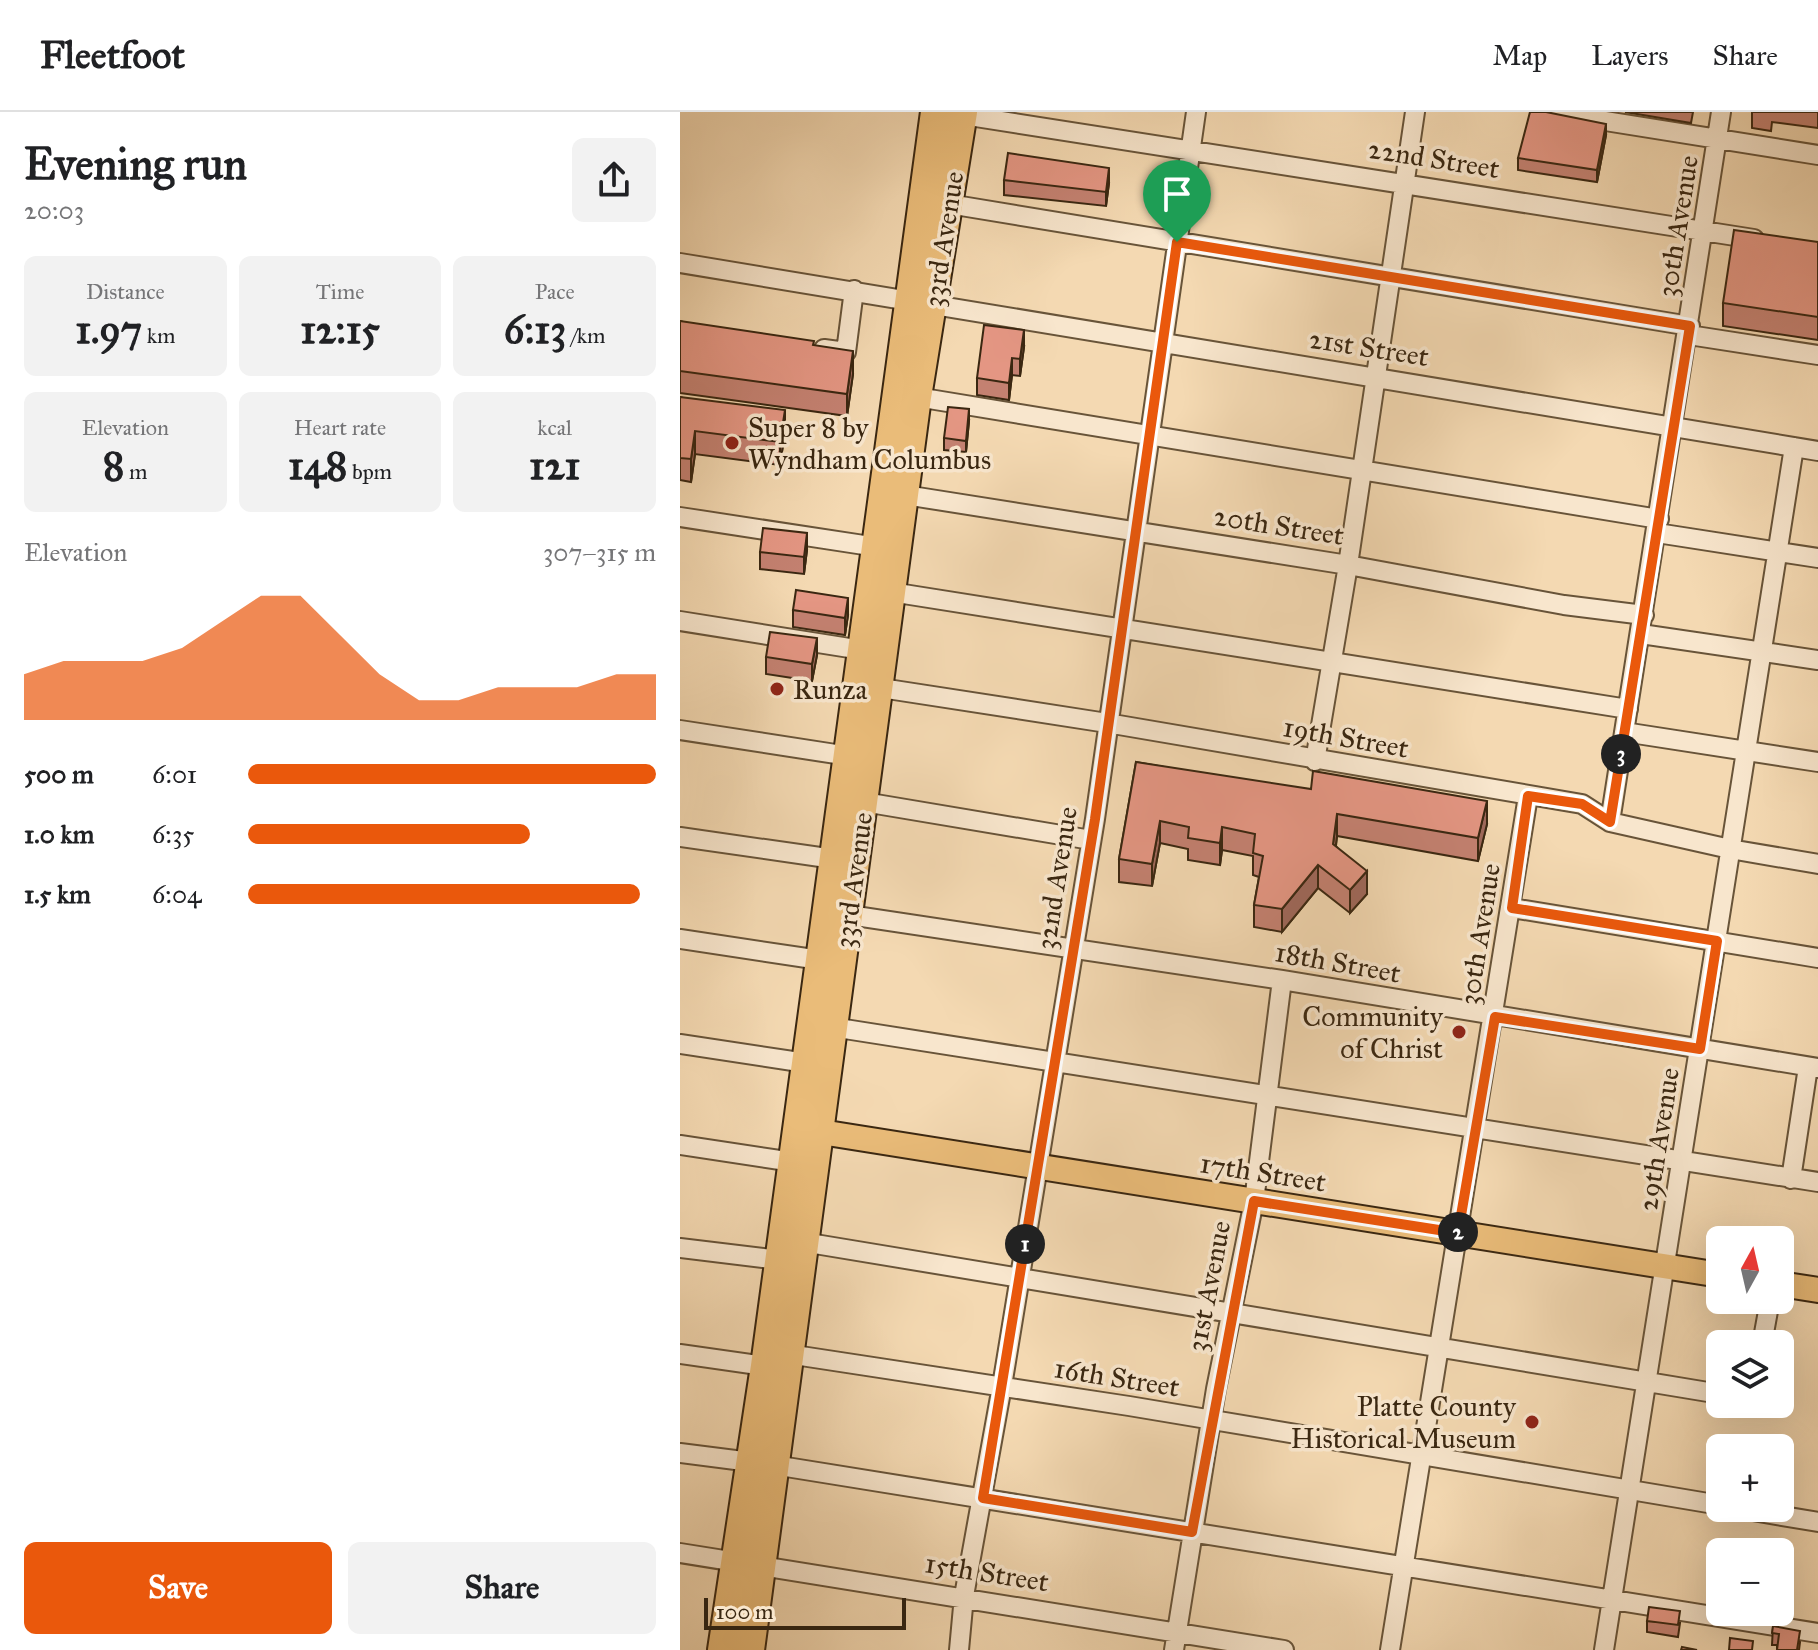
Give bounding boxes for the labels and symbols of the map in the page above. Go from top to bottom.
street label: 22nd Street [1366,131,1502,186]
street label: 30th Avenue [1649,153,1706,299]
pin [1143,160,1211,242]
street label: 33rd Avenue [915,169,971,309]
street label: 21st Street [1307,321,1431,374]
place label: Super 8 by Wyndham Columbus [748,410,991,477]
marker: Super 8 by Wyndham Columbus [723,434,741,452]
street label: 20th Street [1211,498,1347,553]
place label: Runza [793,672,867,707]
marker: Runza [768,680,786,698]
street label: 19th Street [1280,709,1412,766]
pin: 3 [1601,734,1641,774]
street label: 32nd Avenue [1028,804,1085,952]
street label: 33rd Avenue [827,810,880,950]
street label: 30th Avenue [1451,861,1508,1007]
street label: 18th Street [1272,934,1404,991]
place label: Community of Christ [1302,999,1444,1066]
marker: Community of Christ [1450,1023,1468,1041]
street label: 29th Avenue [1630,1065,1687,1213]
street label: 17th Street [1197,1145,1328,1200]
pin: 2 [1438,1212,1478,1252]
street label: 31st Avenue [1179,1218,1238,1354]
pin: 1 [1005,1224,1045,1264]
north arrow [1706,1226,1794,1314]
street label: 16th Street [1052,1350,1182,1405]
place label: Platte County Historical Museum [1291,1389,1517,1456]
marker: Platte County Historical Museum [1523,1413,1541,1431]
street label: 15th Street [922,1545,1051,1600]
scale bar [704,1594,906,1630]

